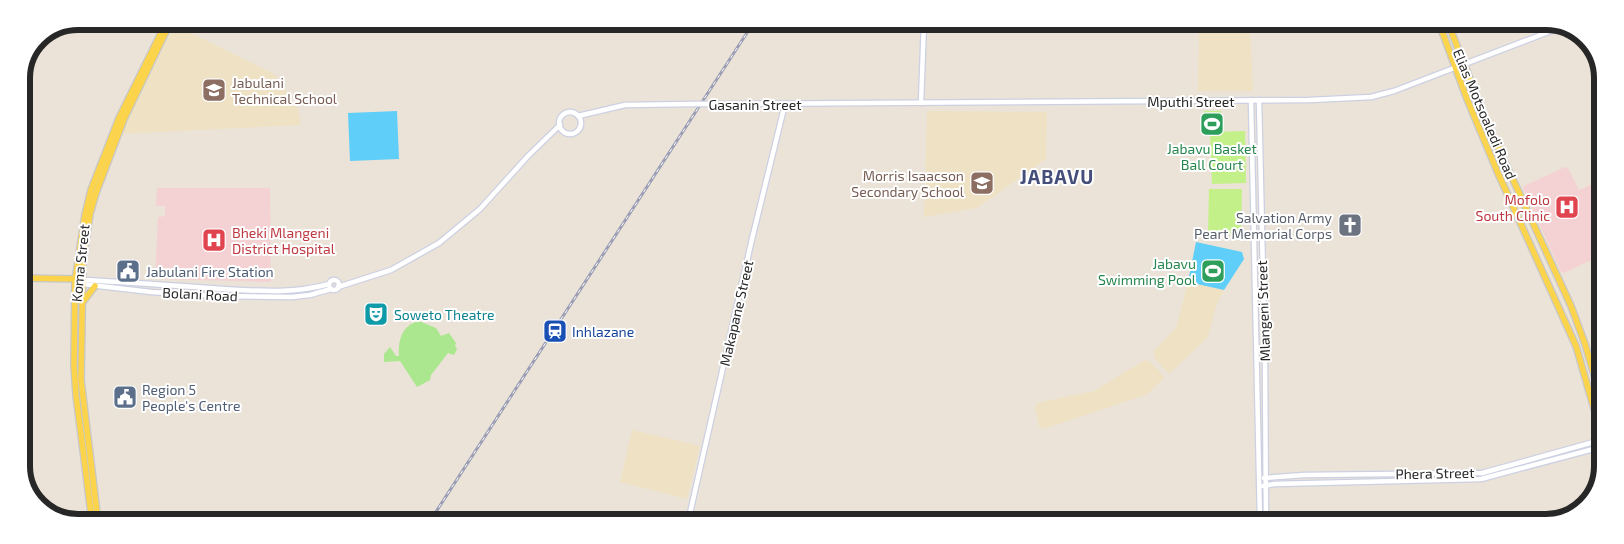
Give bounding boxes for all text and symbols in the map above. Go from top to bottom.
street label: Elias Motsoaledi Road [1450,46,1520,182]
place label: Jabulani Technical School [232,74,338,107]
school or university icon: Jabulani Technical School [201,77,227,103]
street label: Mputhi Street [1147,93,1235,110]
street label: Gasanin Street [708,96,802,113]
sports icon: Jabavu Basket Ball Court [1199,111,1225,137]
place label: Jabavu Basket Ball Court [1167,140,1257,173]
district label: JABAVU [1020,165,1094,188]
place label: Morris Isaacson Secondary School [851,167,965,200]
school or university icon: Morris Isaacson Secondary School [969,170,995,196]
place label: Mofolo South Clinic [1476,191,1550,224]
hospital icon: Mofolo South Clinic [1554,194,1580,220]
place label: Salvation Army Peart Memorial Corps [1194,209,1333,242]
church icon: Salvation Army Peart Memorial Corps [1337,212,1363,238]
street label: Koma Street [67,223,93,303]
place label: Bheki Mlangeni District Hospital [232,224,336,257]
hospital icon: Bheki Mlangeni District Hospital [201,227,227,253]
place label: Jabavu Swimming Pool [1098,255,1197,288]
public building icon: Jabulani Fire Station [115,258,141,284]
street label: Makapane Street [716,258,756,368]
sports icon: Jabavu Swimming Pool [1200,258,1226,284]
street label: Mlangeni Street [1253,260,1273,362]
place label: Jabulani Fire Station [146,263,274,280]
street label: Bolani Road [162,284,238,304]
theatre icon: Soweto Theatre [363,301,389,327]
place label: Soweto Theatre [394,306,495,323]
station icon: Inhlazane [542,318,568,344]
place label: Inhlazane [572,323,634,340]
place label: Region 5 People's Centre [142,381,240,414]
public building icon: Region 5 People's Centre [112,384,138,410]
street label: Phera Street [1395,464,1475,482]

